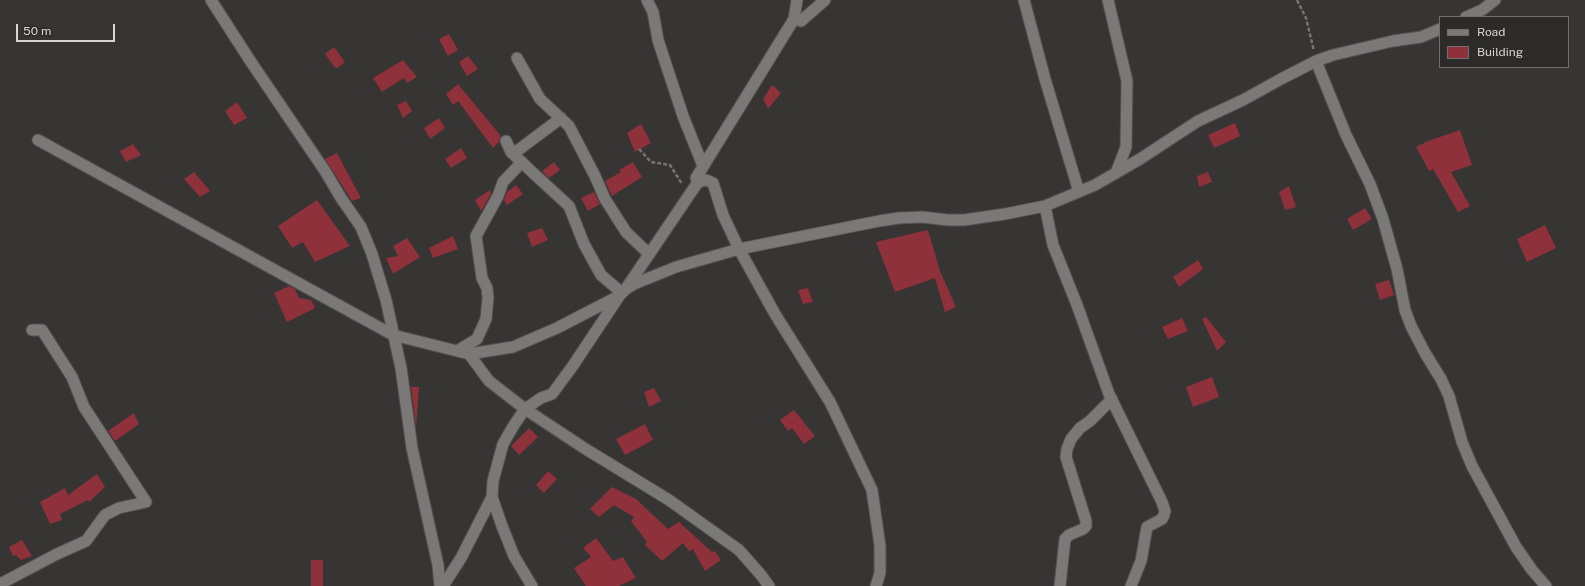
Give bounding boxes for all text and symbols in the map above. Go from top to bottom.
scale bar [18,16,117,42]
legend [1439,16,1569,68]
text: 50 m [23,24,51,38]
text: Road [1477,25,1505,39]
text: Building [1477,45,1523,59]

